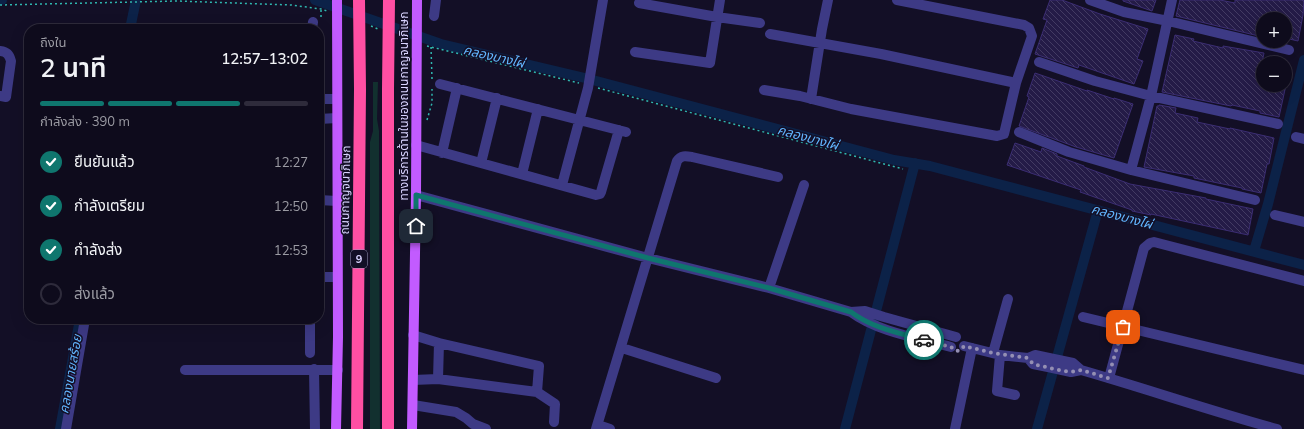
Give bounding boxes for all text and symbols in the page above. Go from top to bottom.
street label: ทางบริการด้านในของถนนกาญจนาภิเษก [396,12,411,200]
map controls [1256,12,1292,92]
button: + [1256,12,1292,48]
text: ถึงใน [40,34,66,50]
water label: คลองบางไผ่ [462,41,528,71]
text: 12:57–13:02 [221,49,308,68]
text: 2 นาที [40,51,106,84]
button: − [1256,56,1292,92]
text: กำลังส่ง · 390 m [40,113,130,129]
water label: คลองบางไผ่ [776,121,842,153]
street label: ถนนกาญจนาภิเษก [337,145,353,235]
icon: check [40,151,62,173]
text: ยืนยันแล้ว [74,152,135,171]
text: 12:27 [274,154,308,170]
icon: check [40,195,62,217]
text: กำลังเตรียม [74,196,145,215]
text: 12:50 [274,198,308,214]
water label: คลองบางไผ่ [1090,200,1156,232]
pin [399,209,433,243]
icon: home [405,215,427,237]
icon: check [40,239,62,261]
text: กำลังส่ง [74,240,122,259]
text: 12:53 [274,242,308,258]
road number: 9 [351,250,367,268]
text: ส่งแล้ว [74,284,115,303]
pin [1106,310,1140,344]
icon: bag [1112,316,1134,338]
courier [904,320,944,360]
icon: car [913,329,935,351]
water label: คลองนายสร้อย [55,332,85,415]

